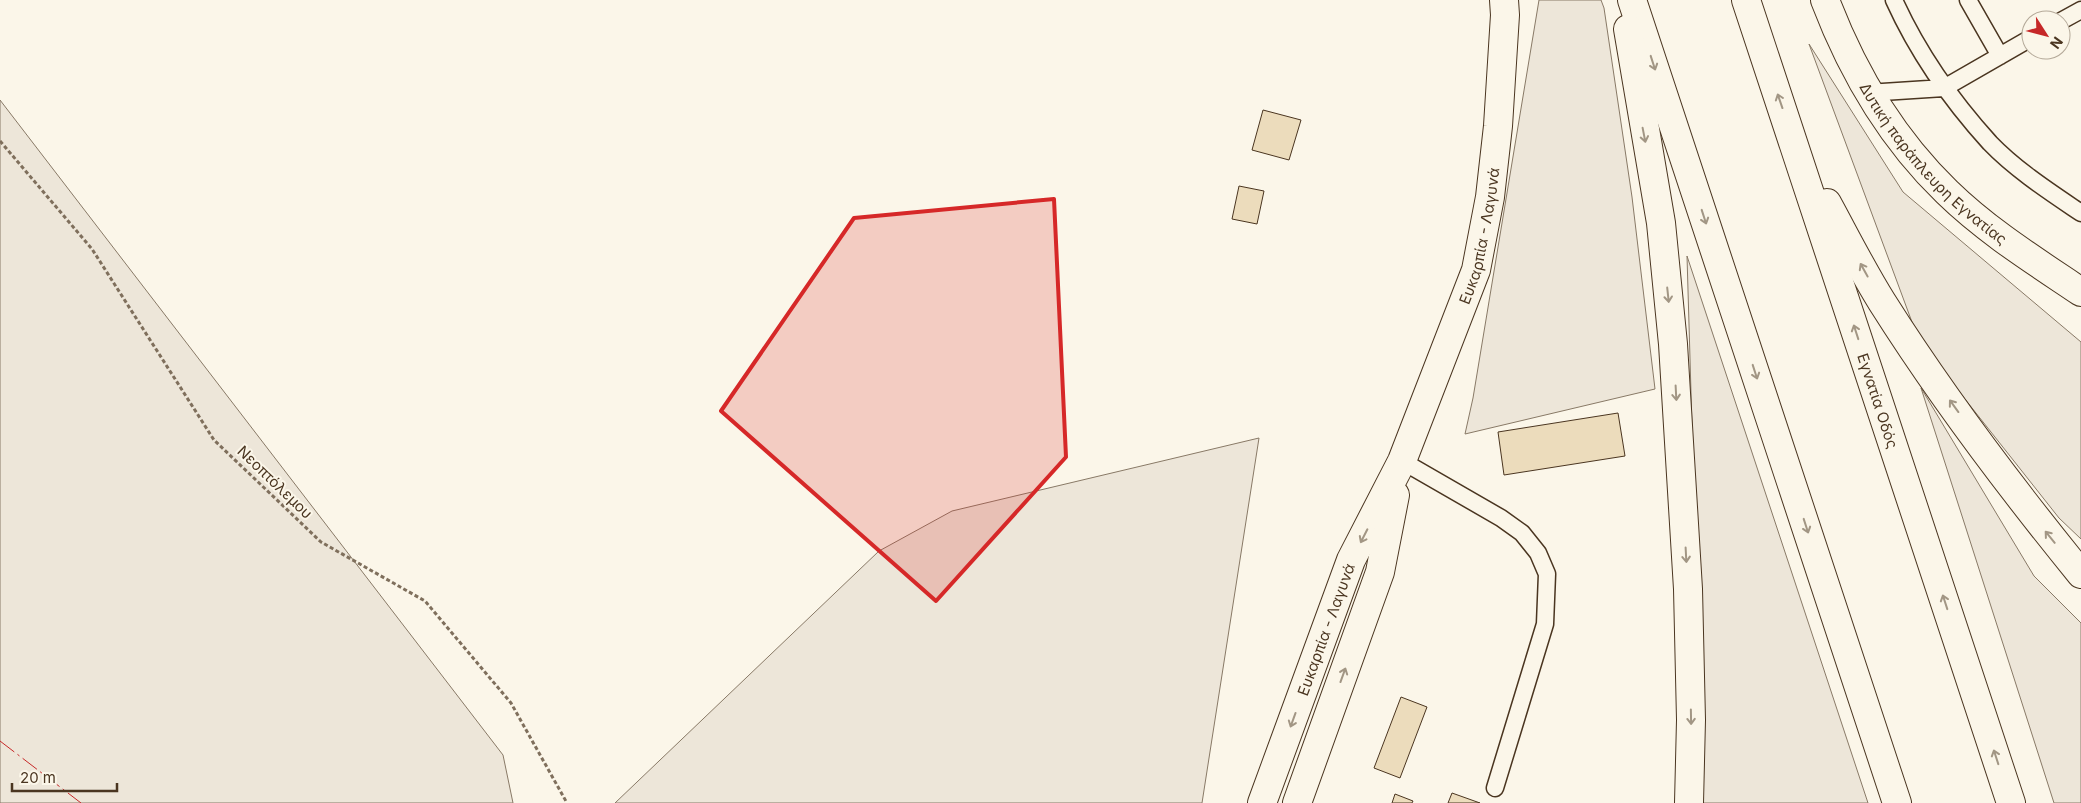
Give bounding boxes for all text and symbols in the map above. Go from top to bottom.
north arrow [2021,10,2071,60]
text: N [2047,34,2067,52]
one-way arrow [1649,55,1658,70]
street label: Δυτική παράπλευρη Εγνατίας [1856,79,2011,248]
one-way arrow [1775,94,1784,109]
one-way arrow [1640,126,1650,142]
street label: Ευκαρπία - Λαγυνά [1454,167,1503,307]
one-way arrow [1700,209,1709,225]
one-way arrow [1859,264,1869,278]
one-way arrow [1663,287,1673,303]
one-way arrow [1851,324,1861,340]
street label: Εγνατία Οδός [1854,351,1903,451]
one-way arrow [1751,363,1760,379]
one-way arrow [1671,384,1681,400]
one-way arrow [1949,399,1959,413]
street label: Νεοπτόλεμου [233,441,317,523]
one-way arrow [1801,518,1811,534]
one-way arrow [1359,528,1368,543]
one-way arrow [2045,530,2056,543]
one-way arrow [1681,547,1690,563]
street label: Ευκαρπία - Λαγυνά [1293,560,1359,698]
one-way arrow [1940,595,1950,611]
one-way arrow [1339,667,1348,683]
one-way arrow [1686,708,1696,725]
one-way arrow [1288,712,1297,727]
one-way arrow [1991,749,2000,765]
scale bar [12,760,118,792]
text: 20 m [20,768,56,787]

